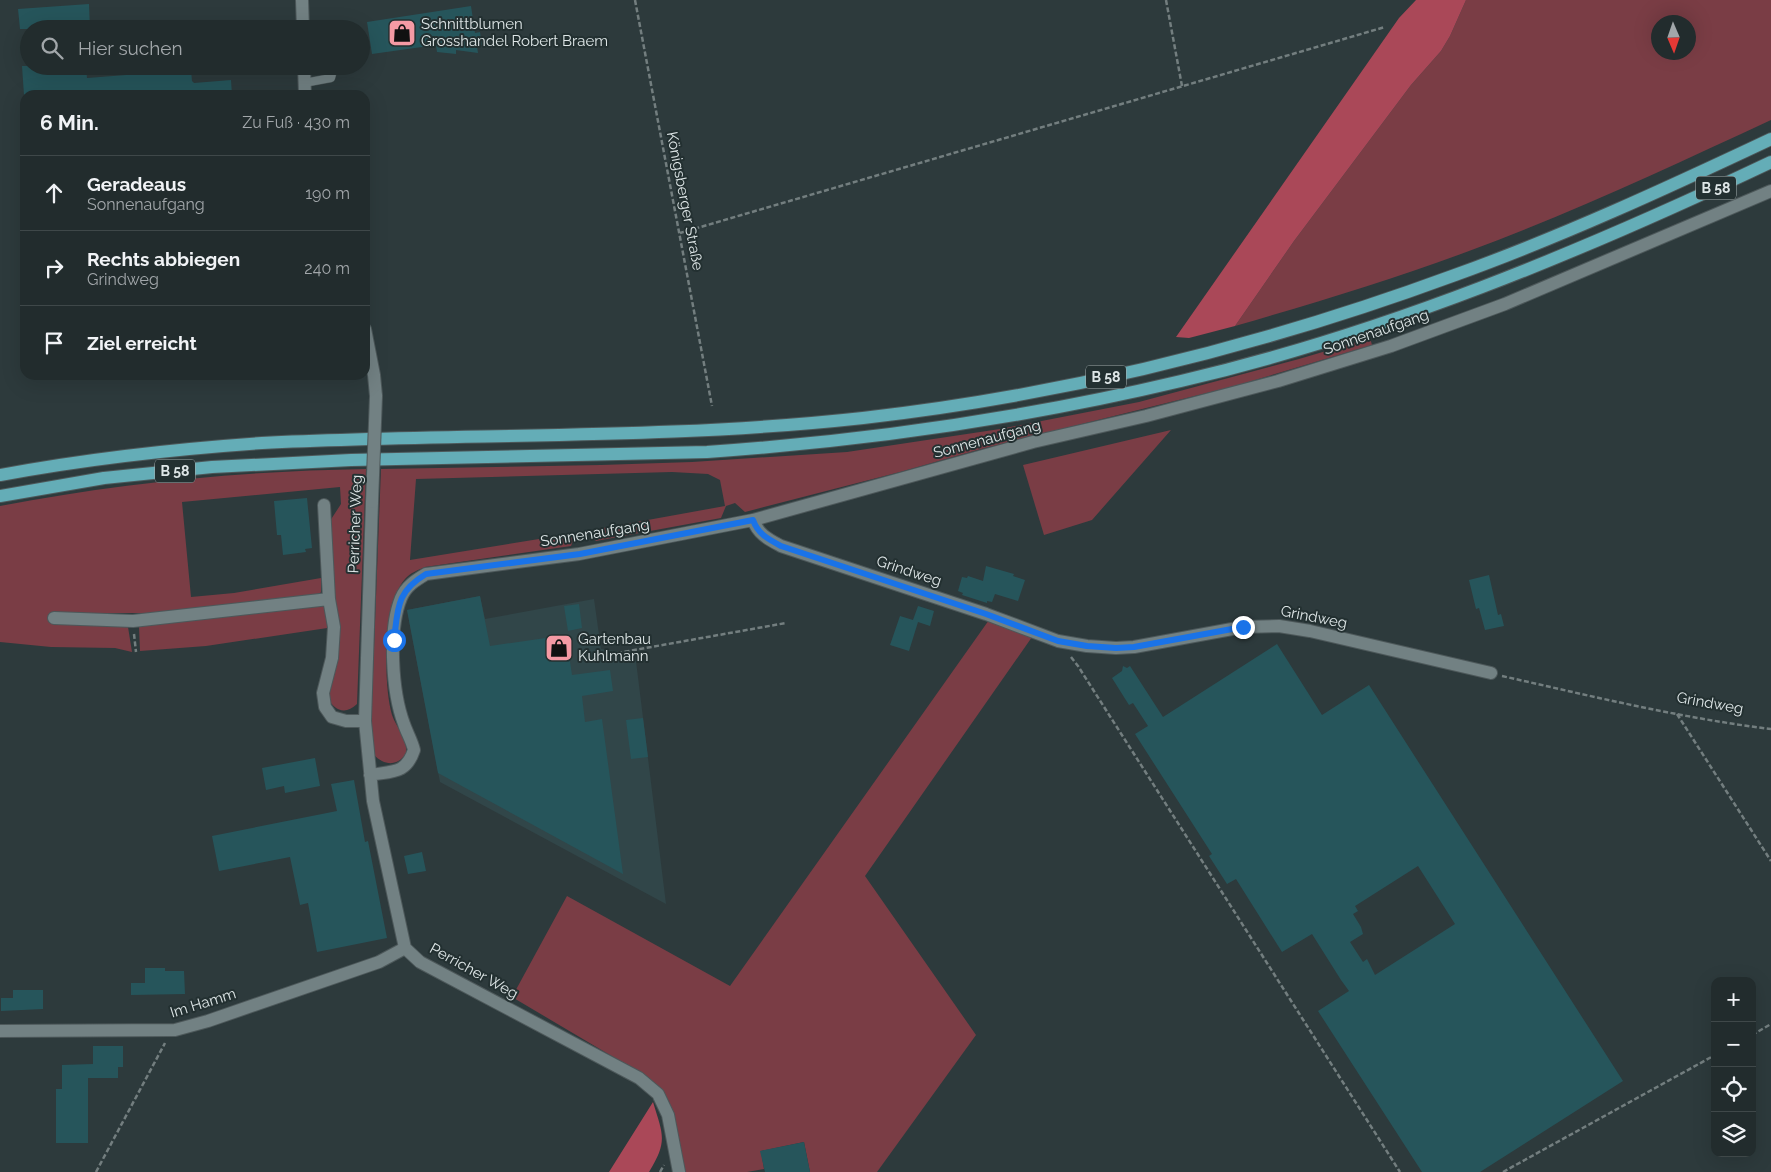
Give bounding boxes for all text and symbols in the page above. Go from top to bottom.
place label: Schnittblumen Grosshandel Robert Braem [421,15,608,50]
north arrow [1651,15,1696,60]
shop icon: Schnittblumen Grosshandel Robert Braem [387,18,417,48]
search box [20,20,370,75]
icon: search [38,34,66,62]
text: Hier suchen [78,37,183,59]
text: 6 Min. [40,110,99,135]
text: Zu Fuß · 430 m [242,113,350,132]
street label: Königsberger Straße [663,130,707,272]
text: Geradeaus [87,173,186,195]
road number: B 58 [1696,177,1736,200]
icon: ahead [40,179,68,207]
text: 190 m [305,184,350,203]
text: Sonnenaufgang [87,195,205,214]
text: Rechts abbiegen [87,248,240,270]
icon: right [40,254,68,282]
text: 240 m [304,259,350,278]
text: Grindweg [87,270,159,289]
street label: Sonnenaufgang [1321,306,1431,358]
icon: arrive [40,329,68,357]
text: Ziel erreicht [87,332,197,354]
road number: B 58 [1086,366,1126,388]
street label: Sonnenaufgang [931,416,1043,462]
road number: B 58 [155,460,195,482]
street label: Perricher Weg [344,474,366,574]
street label: Sonnenaufgang [539,515,651,551]
street label: Grindweg [874,552,944,590]
street label: Grindweg [1279,602,1349,632]
route end [1232,616,1255,639]
route start [383,629,406,652]
place label: Gartenbau Kuhlmann [578,630,651,665]
shop icon: Gartenbau Kuhlmann [544,633,574,663]
street label: Grindweg [1675,688,1745,718]
street label: Perricher Weg [427,939,521,1003]
map controls [1711,977,1756,1157]
button: + [1711,977,1756,1022]
street label: Im Hamm [168,984,238,1022]
button: − [1711,1022,1756,1067]
button: locate [1711,1067,1756,1112]
button: layers [1711,1112,1756,1157]

